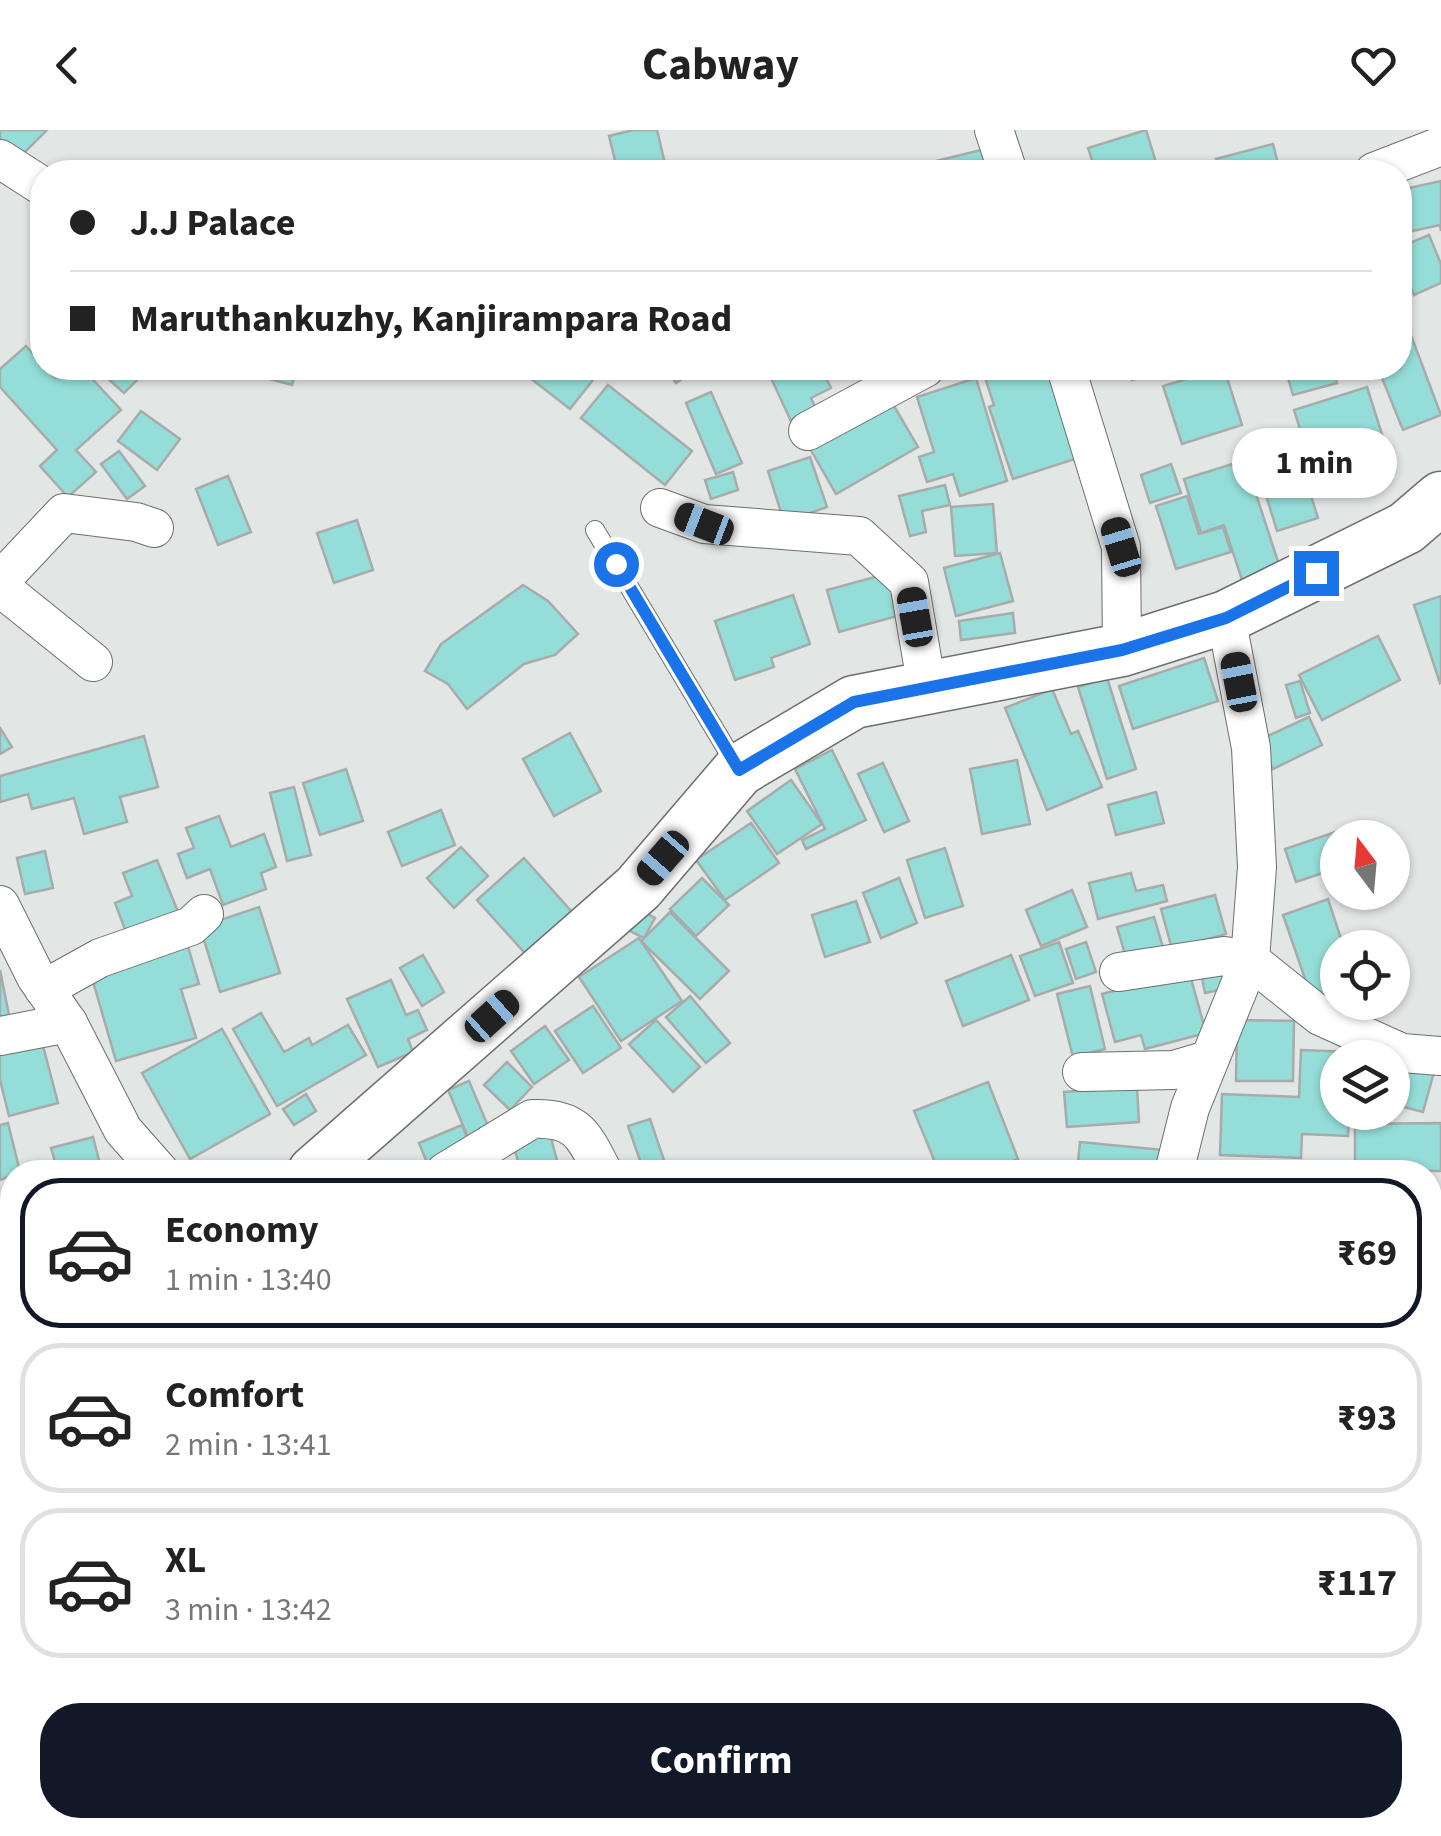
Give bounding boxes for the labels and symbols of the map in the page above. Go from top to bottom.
callout: 1 min [1234,428,1398,498]
car [671,499,737,549]
car [1098,514,1144,580]
route start [594,542,639,587]
route end [1294,551,1339,596]
car [895,585,935,649]
car [1219,650,1259,714]
north arrow [1320,820,1410,910]
car [632,826,694,890]
car [460,985,524,1047]

